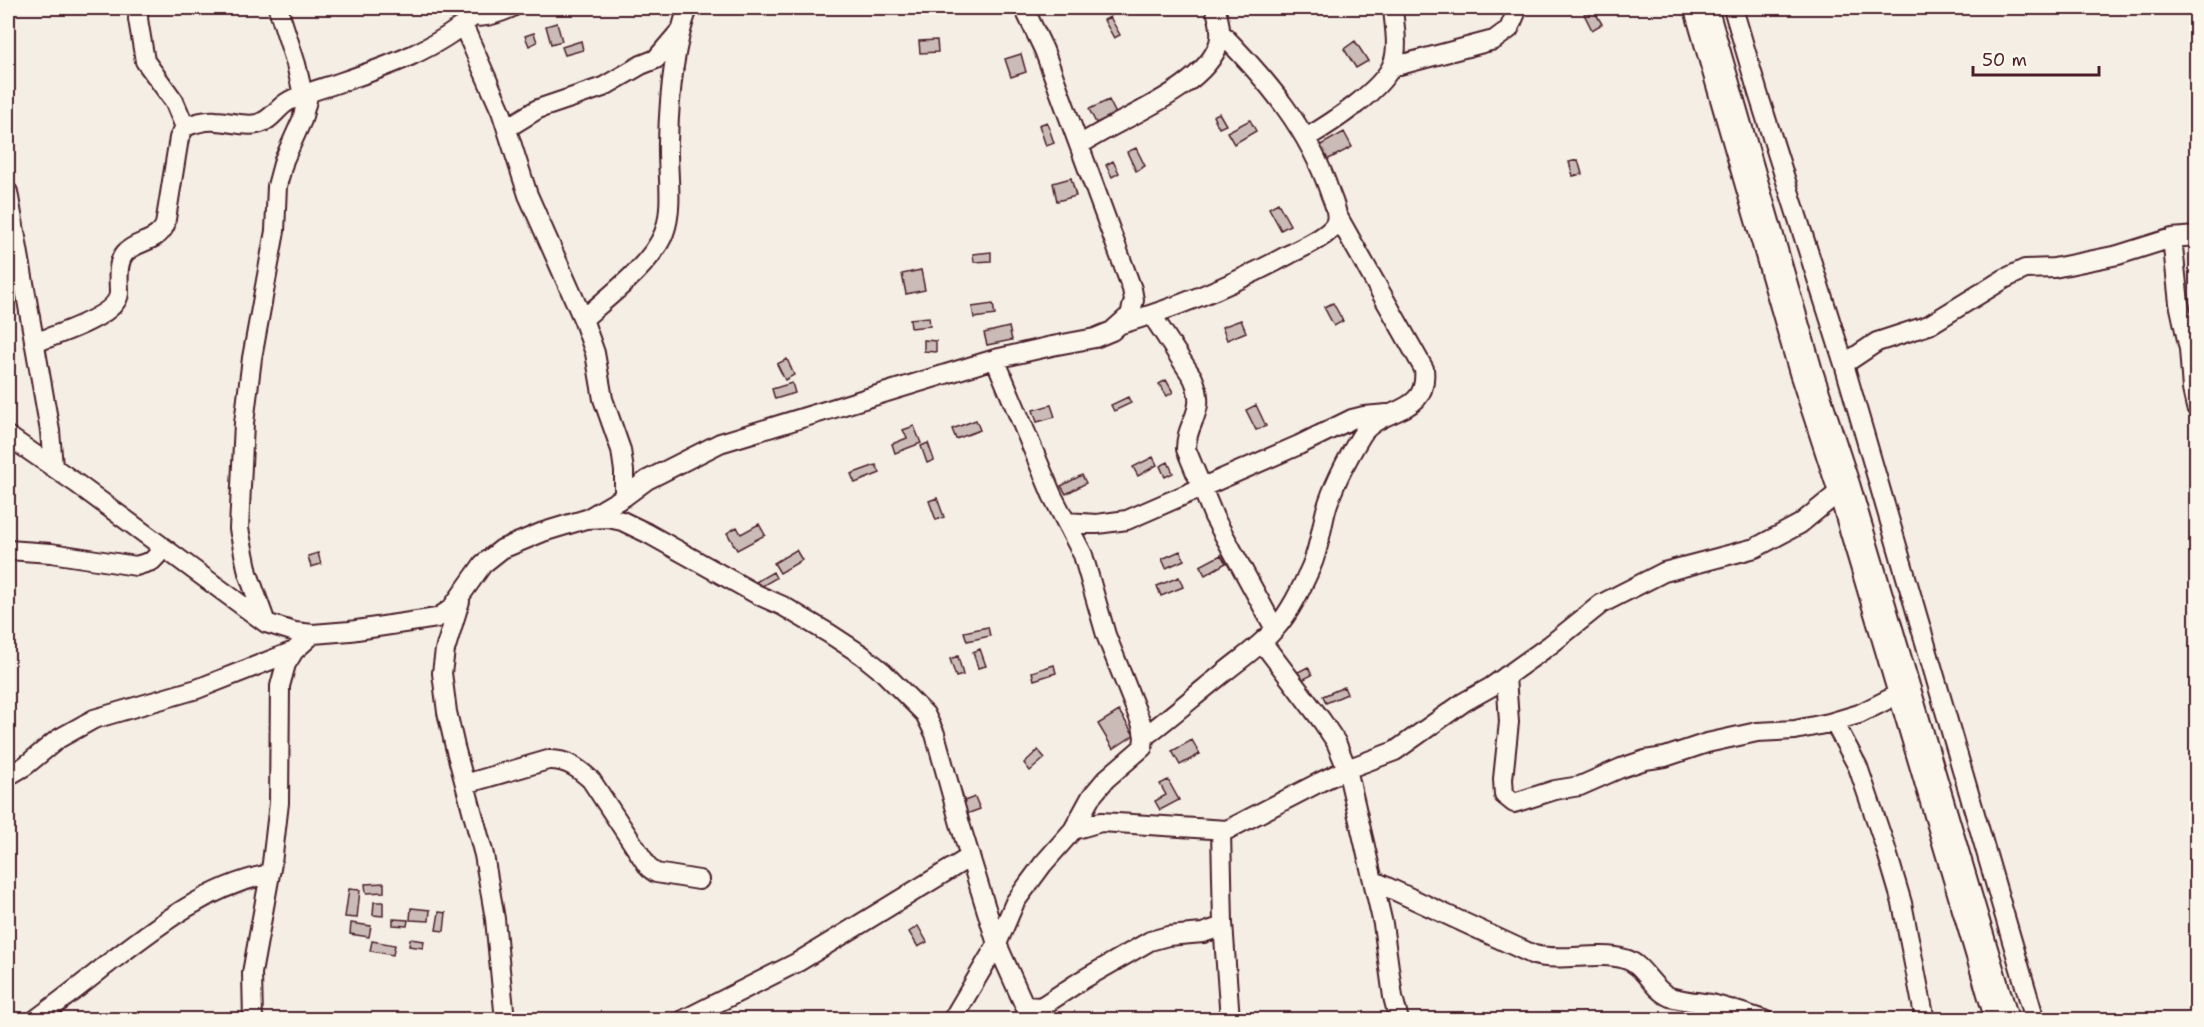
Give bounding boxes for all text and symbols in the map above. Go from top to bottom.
scale bar [1973,39,2099,77]
text: 50 m [1982,48,2027,72]

